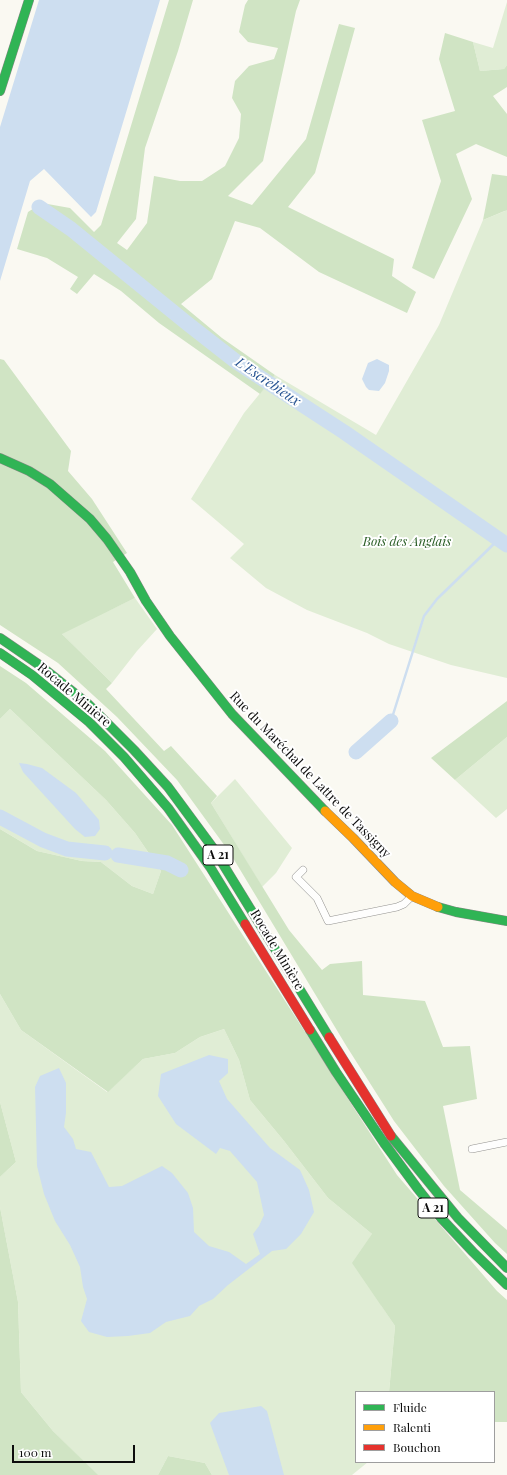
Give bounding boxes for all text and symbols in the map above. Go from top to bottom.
water label: L'Escrebieux [232,354,304,410]
park label: Bois des Anglais [363,534,451,550]
street label: Rocade Minière [34,660,114,730]
street label: Rue du Maréchal de Lattre de Tassigny [226,689,394,861]
road number: A 21 [203,845,233,865]
street label: Rocade Minière [247,907,307,993]
road number: A 21 [418,1198,448,1218]
legend [355,1391,495,1463]
text: Fluide [393,1399,427,1415]
text: Ralenti [393,1419,431,1435]
scale bar [14,1437,137,1463]
text: Bouchon [393,1439,441,1455]
text: 100 m [19,1444,51,1460]

